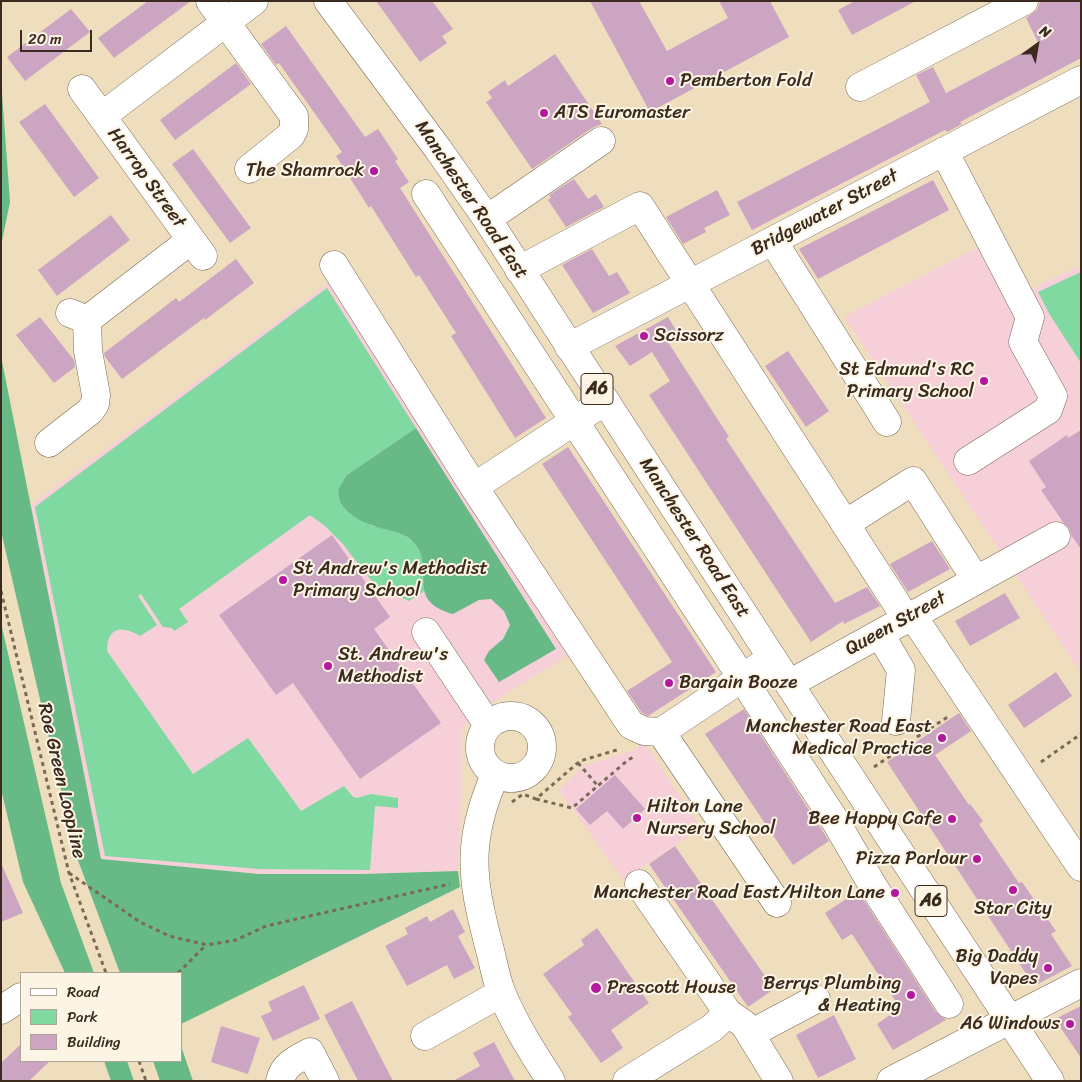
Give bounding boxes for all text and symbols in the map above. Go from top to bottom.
text: N [1034,19,1056,45]
scale bar [22,20,95,52]
north arrow [1012,20,1062,70]
text: 20 m [28,26,62,52]
place label: Pemberton Fold [680,70,812,92]
marker: Pemberton Fold [664,75,676,87]
place label: ATS Euromaster [554,102,690,124]
marker: ATS Euromaster [538,107,550,119]
street label: Manchester Road East [409,116,533,284]
street label: Harrop Street [102,123,190,233]
place label: The Shamrock [246,160,364,182]
marker: The Shamrock [368,165,380,177]
street label: Bridgewater Street [748,165,902,261]
place label: Scissorz [654,325,724,347]
marker: Scissorz [638,330,650,342]
place label: St Edmund's RC Primary School [839,359,974,403]
road number: A6 [581,374,613,404]
marker: St Edmund's RC Primary School [978,375,990,387]
street label: Manchester Road East [634,454,754,622]
place label: St Andrew's Methodist Primary School [293,558,488,602]
marker: St Andrew's Methodist Primary School [277,574,289,586]
street label: Queen Street [842,587,950,661]
place label: St. Andrew's Methodist [338,644,448,688]
marker: St. Andrew's Methodist [322,660,334,672]
place label: Bargain Booze [679,672,797,694]
marker: Bargain Booze [663,677,675,689]
street label: Roe Green Loopline [32,701,90,861]
place label: Manchester Road East Medical Practice [746,716,932,760]
marker: Manchester Road East Medical Practice [936,732,948,744]
place label: Hilton Lane Nursery School [647,796,775,840]
place label: Bee Happy Cafe [808,808,942,830]
marker: Hilton Lane Nursery School [631,812,643,824]
marker: Bee Happy Cafe [946,813,958,825]
place label: Pizza Parlour [856,848,967,870]
marker: Pizza Parlour [971,853,983,865]
place label: Manchester Road East/Hilton Lane [594,882,885,904]
marker: Star City [1007,884,1019,896]
road number: A6 [915,886,947,916]
marker: Manchester Road East/Hilton Lane [889,887,901,899]
place label: Star City [974,898,1052,920]
place label: Big Daddy Vapes [956,946,1038,990]
marker: Big Daddy Vapes [1042,962,1054,974]
legend [20,972,182,1062]
place label: Berrys Plumbing & Heating [763,973,901,1017]
place label: Prescott House [607,977,736,999]
text: Road [67,979,99,1005]
marker: Prescott House [589,981,603,995]
marker: Berrys Plumbing & Heating [905,989,917,1001]
text: Park [67,1004,98,1030]
place label: A6 Windows [960,1013,1060,1035]
marker: A6 Windows [1064,1018,1076,1030]
text: Building [67,1029,121,1055]

